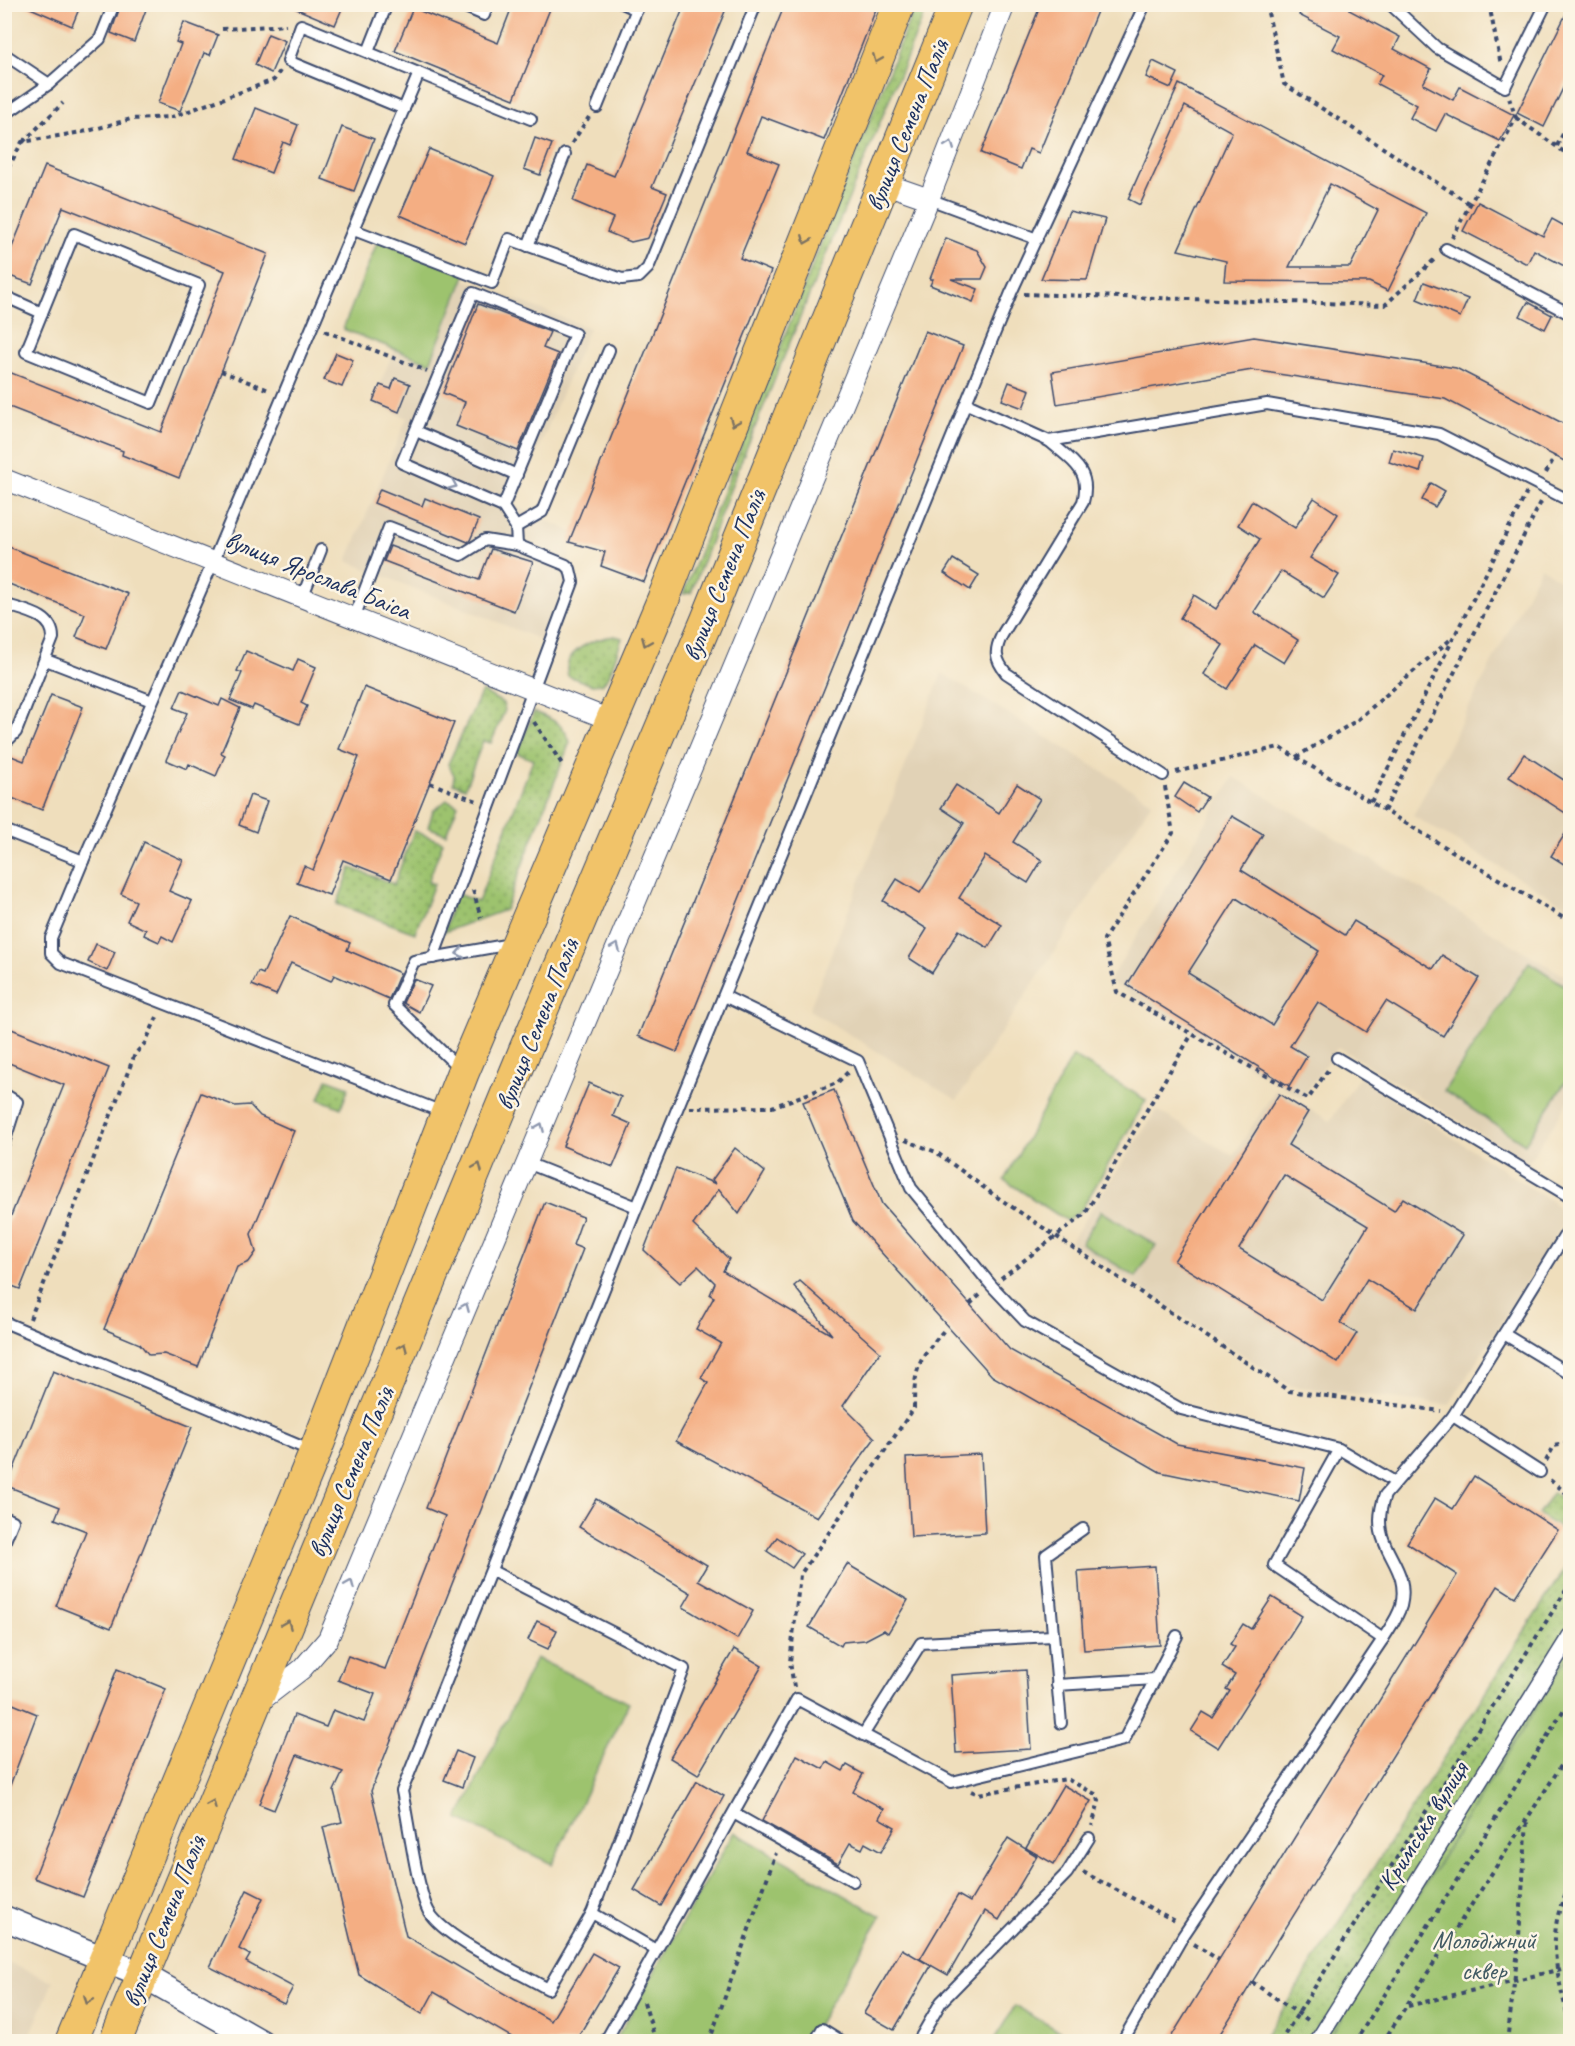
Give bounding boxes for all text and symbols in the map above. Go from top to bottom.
street label: вулиця Семена Палія [858,33,957,216]
one-way arrow [872,53,884,64]
one-way arrow [943,140,956,150]
one-way arrow [800,234,813,245]
one-way arrow [729,415,741,426]
one-way arrow [446,478,457,490]
street label: вулиця Семена Палія [675,483,774,666]
street label: вулиця Ярослава Баіса [220,523,417,628]
one-way arrow [641,635,653,646]
street label: вулиця Семена Палія [488,932,587,1115]
one-way arrow [609,943,621,954]
one-way arrow [455,946,465,959]
one-way arrow [533,1122,545,1133]
one-way arrow [471,1163,483,1174]
one-way arrow [458,1302,470,1313]
one-way arrow [396,1343,408,1354]
street label: вулиця Семена Палія [300,1380,402,1562]
one-way arrow [343,1580,355,1591]
one-way arrow [280,1619,292,1630]
street label: Кримська вулиця [1370,1754,1477,1896]
one-way arrow [205,1799,217,1810]
street label: вулиця Семена Палія [115,1829,214,2012]
park label: Молодіжний сквер [1432,1924,1538,1987]
one-way arrow [83,1994,95,2005]

